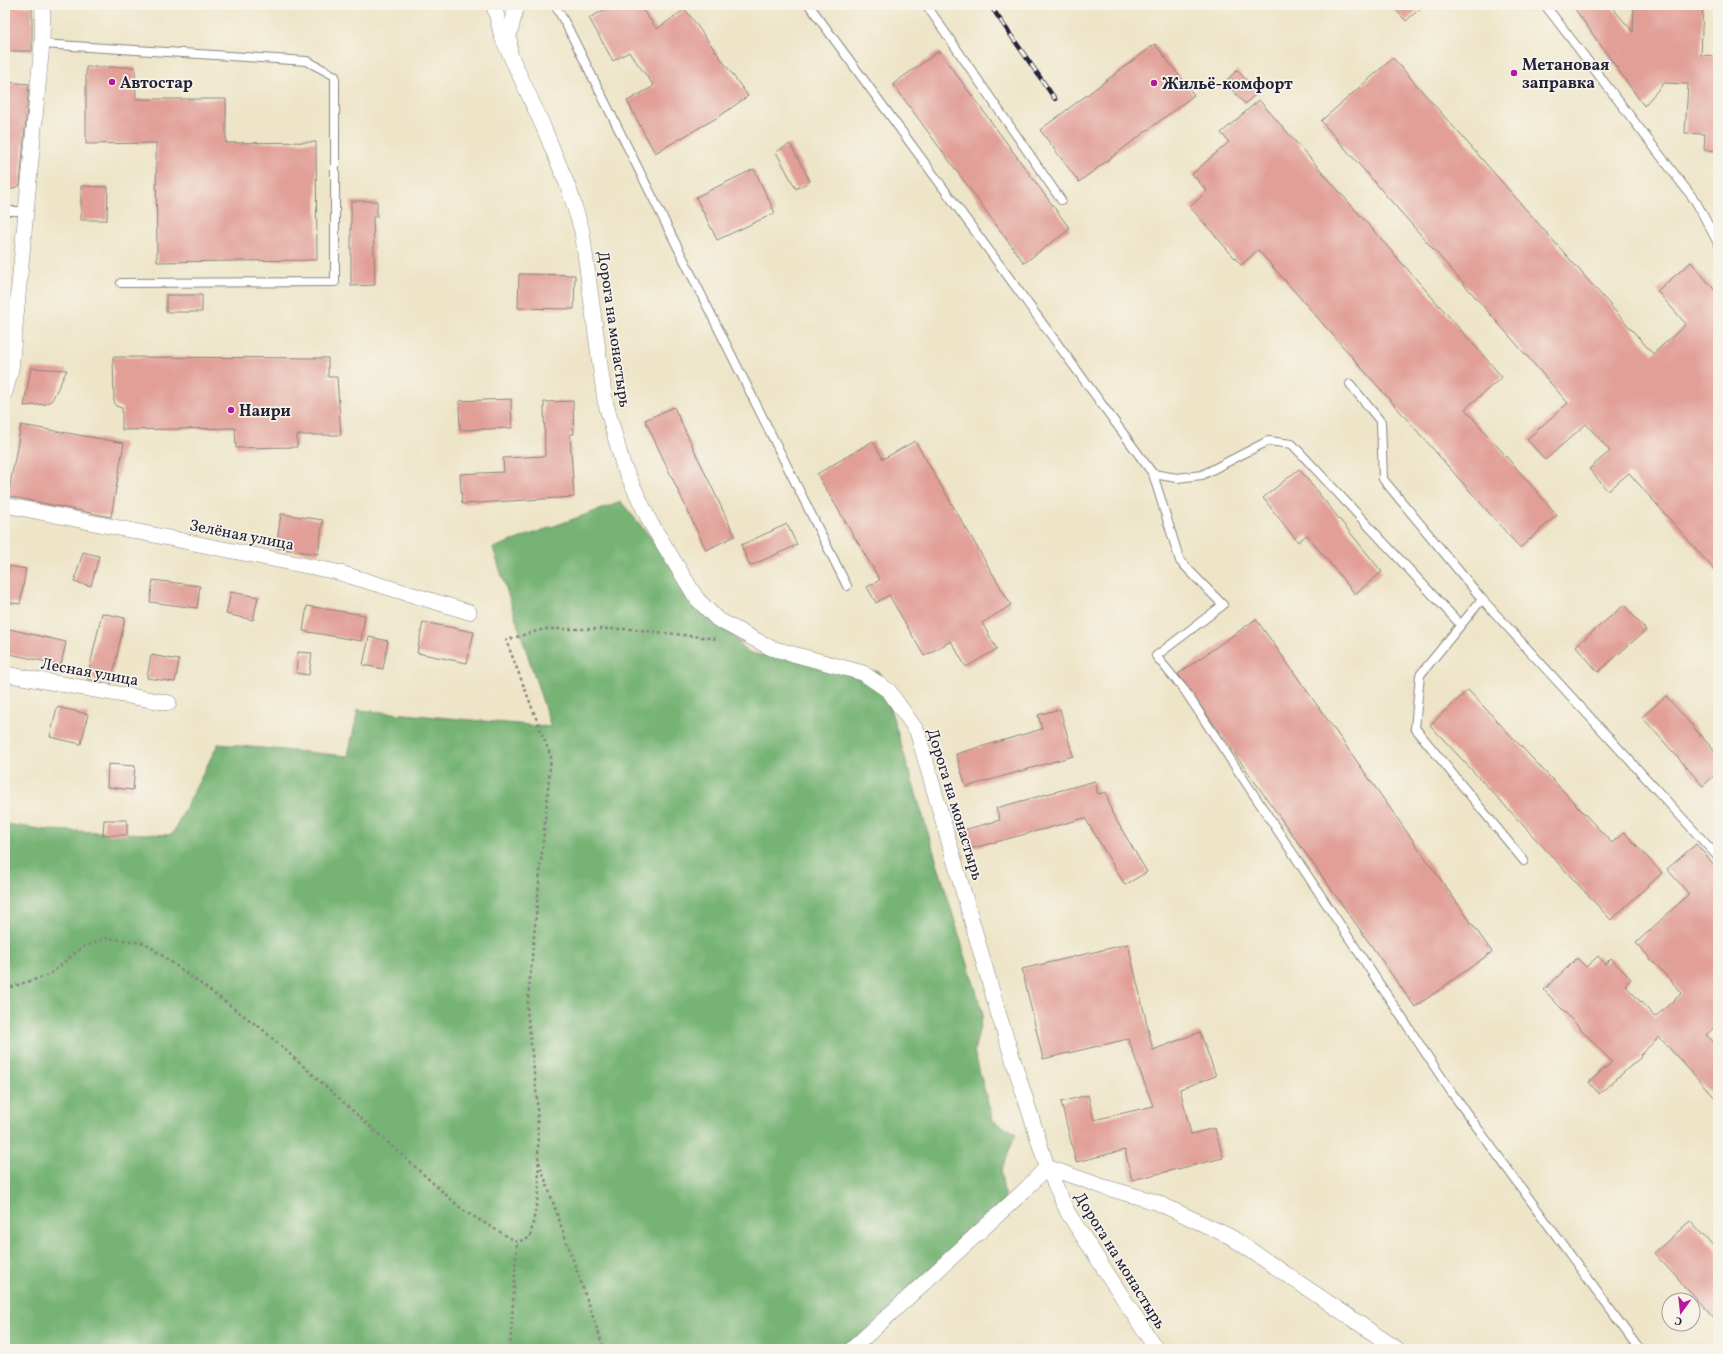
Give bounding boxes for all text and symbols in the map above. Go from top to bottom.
place label: Метановая заправка [1522,55,1609,95]
marker: Метановая заправка [1509,68,1519,78]
place label: Автостар [120,73,193,95]
place label: Жильё-комфорт [1162,74,1293,96]
marker: Автостар [107,77,117,87]
marker: Жильё-комфорт [1149,78,1159,88]
street label: Дорога на монастырь [591,250,635,409]
place label: Наири [239,401,291,423]
marker: Наири [226,405,236,415]
street label: Зелёная улица [187,515,296,557]
street label: Лесная улица [39,654,140,692]
street label: Дорога на монастырь [920,726,988,883]
street label: Дорога на монастырь [1068,1188,1170,1334]
north arrow [1661,1292,1701,1332]
text: С [1673,1312,1684,1328]

